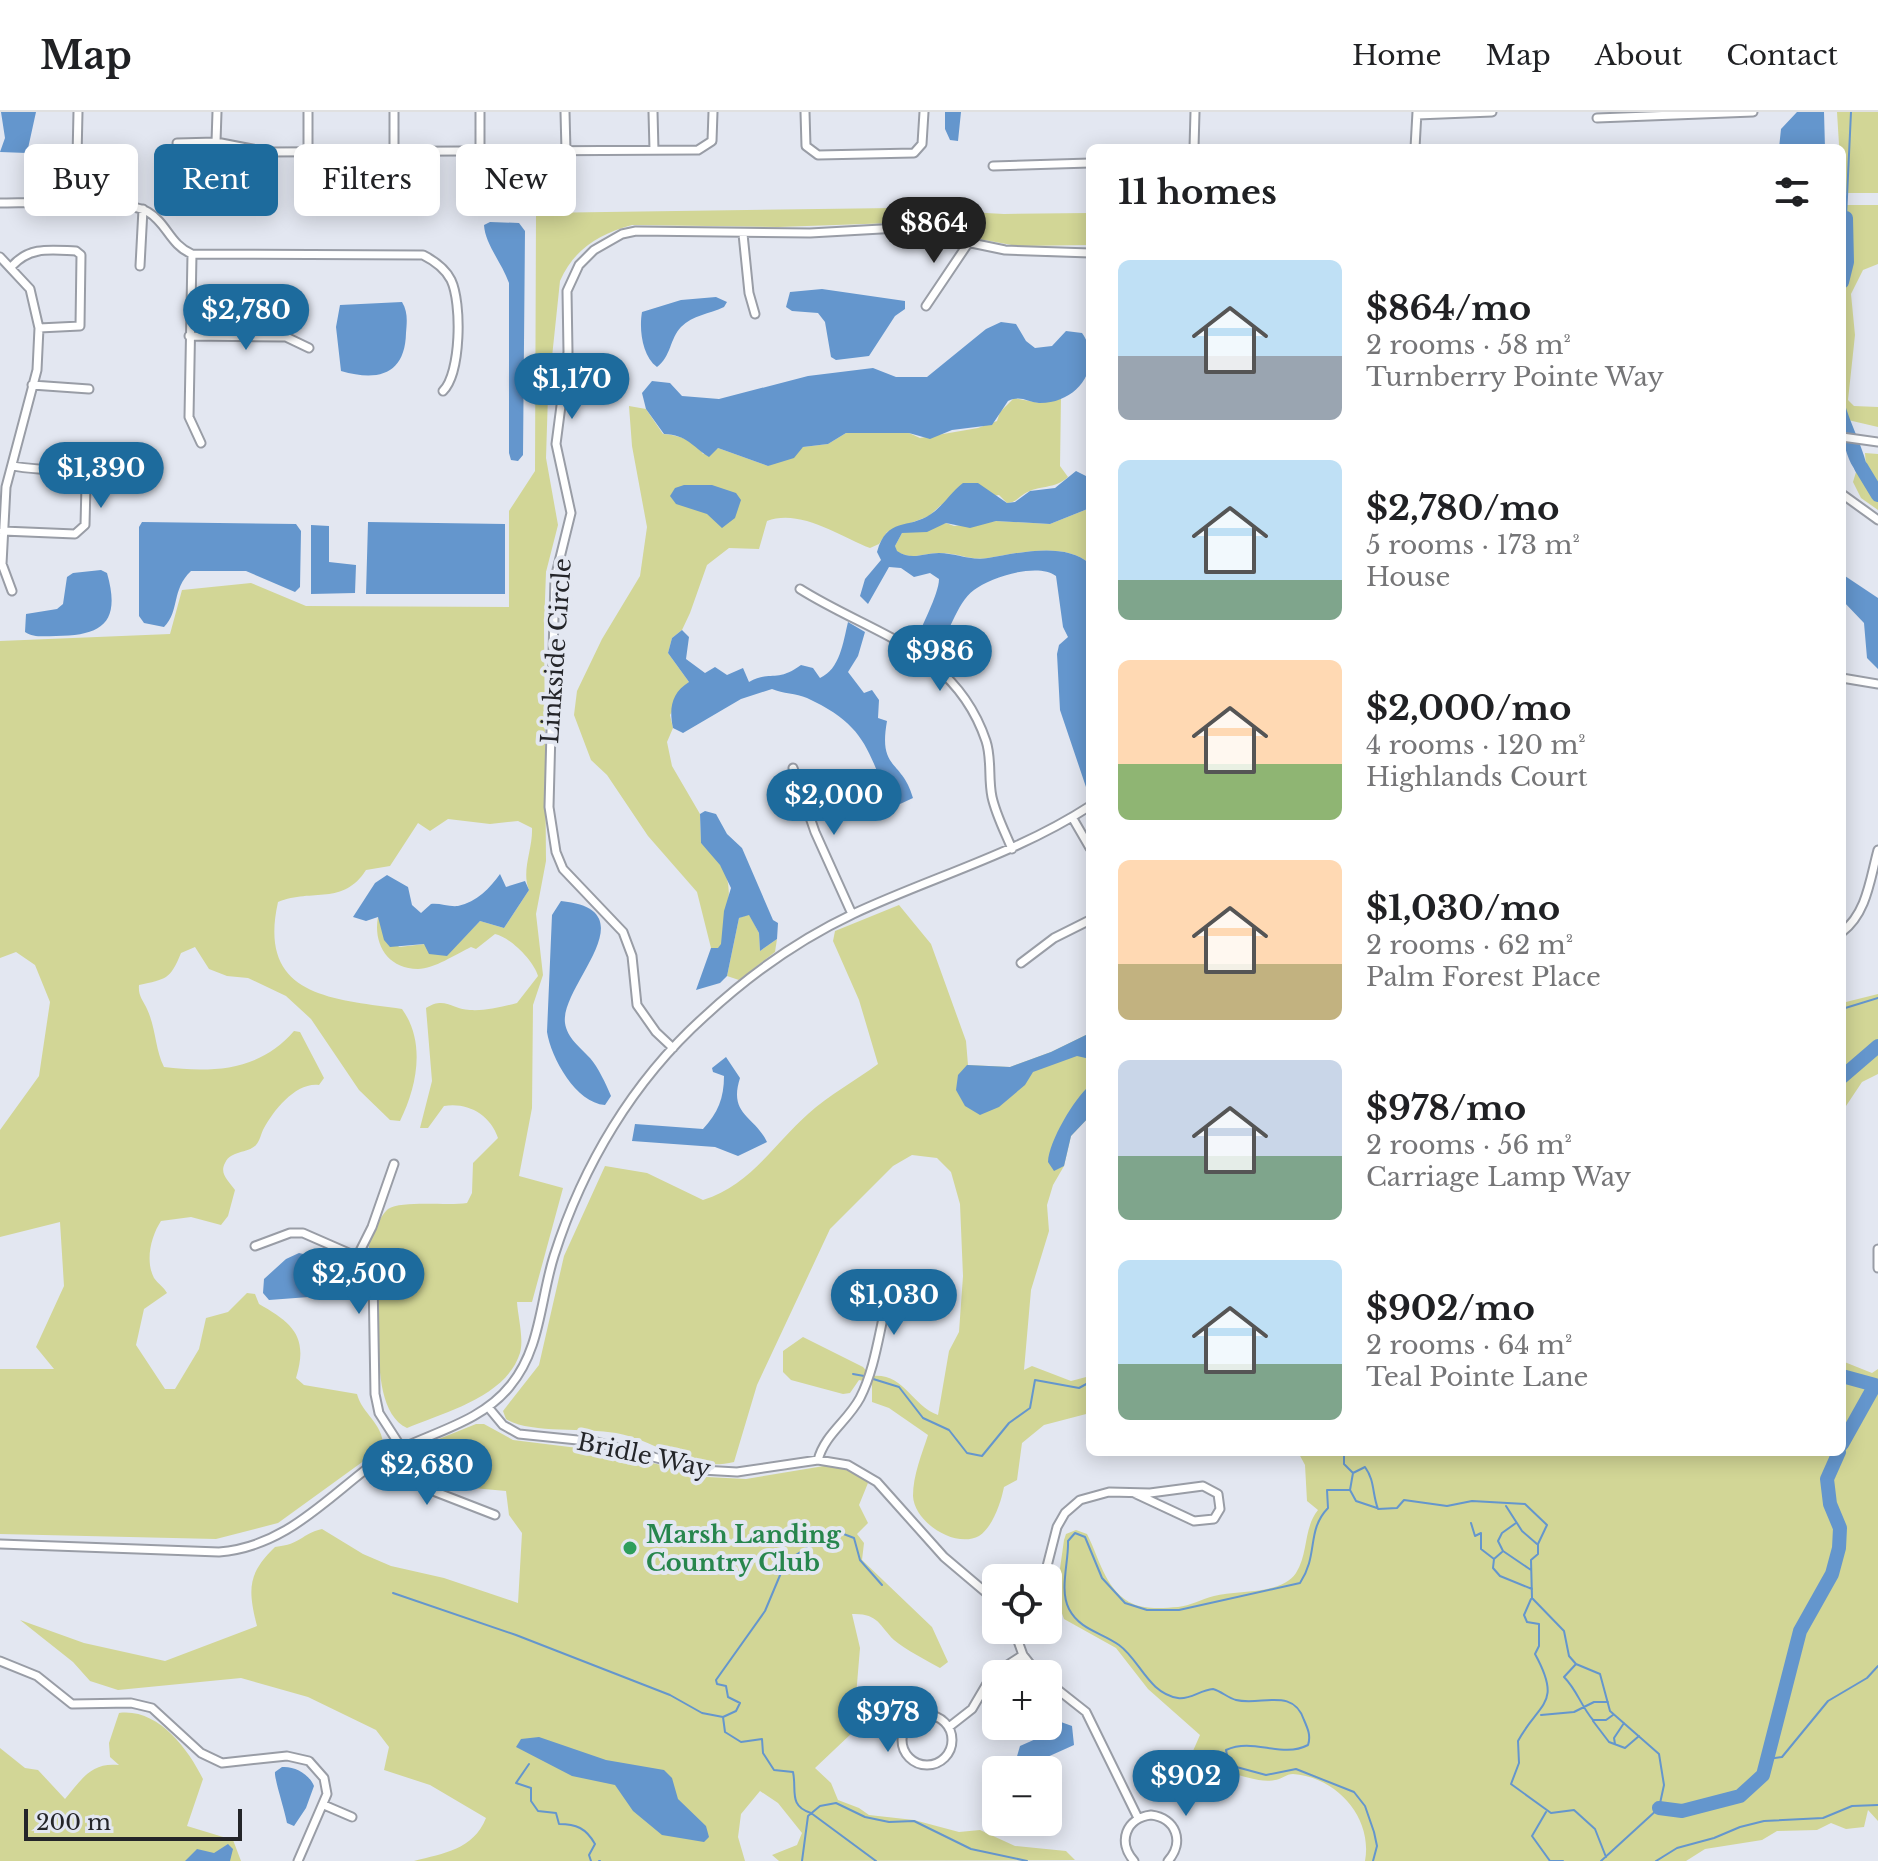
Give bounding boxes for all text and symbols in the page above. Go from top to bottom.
text: Map [40,32,132,79]
text: Home [1352,38,1442,73]
text: Map [1486,38,1551,73]
text: About [1595,38,1682,73]
text: Contact [1726,38,1838,73]
chip: Buy [24,144,138,216]
chip: Rent [154,144,278,216]
chip: Filters [294,144,440,216]
chip: New [456,144,576,216]
icon: filters [1770,170,1814,214]
text: 11 homes [1118,171,1277,213]
pin: $864 [887,197,981,265]
text: $864 [900,207,968,239]
pin: $2,780 [181,284,311,352]
text: $864/mo [1366,287,1531,329]
icon: home [1182,292,1278,388]
text: $2,780 [201,294,291,326]
text: 2 rooms · 58 m² [1366,329,1571,361]
pin: $1,170 [507,353,637,421]
text: Turnberry Pointe Way [1366,361,1664,393]
text: $1,170 [532,363,612,395]
pin: $1,390 [36,442,166,510]
text: $1,390 [57,452,145,484]
text: $2,780/mo [1366,487,1560,529]
icon: home [1182,492,1278,588]
text: 5 rooms · 173 m² [1366,529,1580,561]
street label: Linkside Circle [535,557,577,745]
text: House [1366,561,1450,593]
pin: $986 [893,625,987,693]
text: $986 [906,635,974,667]
text: $2,000/mo [1366,687,1572,729]
icon: home [1182,692,1278,788]
text: 4 rooms · 120 m² [1366,729,1586,761]
text: Highlands Court [1366,761,1587,793]
pin: $2,000 [769,769,899,837]
text: $2,000 [785,779,883,811]
text: $1,030/mo [1366,887,1560,929]
icon: home [1182,892,1278,988]
text: 2 rooms · 62 m² [1366,929,1573,961]
text: Palm Forest Place [1366,961,1601,993]
text: $978/mo [1366,1087,1526,1129]
icon: home [1182,1092,1278,1188]
text: 2 rooms · 56 m² [1366,1129,1572,1161]
text: Carriage Lamp Way [1366,1161,1631,1193]
pin: $2,500 [294,1248,424,1316]
text: $2,500 [311,1258,407,1290]
pin: $1,030 [829,1269,959,1337]
text: $1,030 [849,1279,939,1311]
text: $902/mo [1366,1287,1535,1329]
icon: home [1182,1292,1278,1388]
text: 2 rooms · 64 m² [1366,1329,1572,1361]
text: Teal Pointe Lane [1366,1361,1588,1393]
street label: Bridle Way [574,1427,714,1483]
pin: $2,680 [362,1439,492,1507]
text: $2,680 [380,1449,474,1481]
place label: Marsh Landing Country Club [646,1520,842,1577]
marker: Marsh Landing Country Club [621,1539,639,1557]
map controls [982,1564,1062,1836]
button: locate [982,1564,1062,1644]
button: + [982,1660,1062,1740]
pin: $978 [841,1686,935,1754]
text: $978 [856,1696,920,1728]
pin: $902 [1139,1750,1233,1818]
button: − [982,1756,1062,1836]
text: $902 [1151,1760,1221,1792]
scale bar [24,1805,242,1841]
text: 200 m [36,1809,111,1836]

